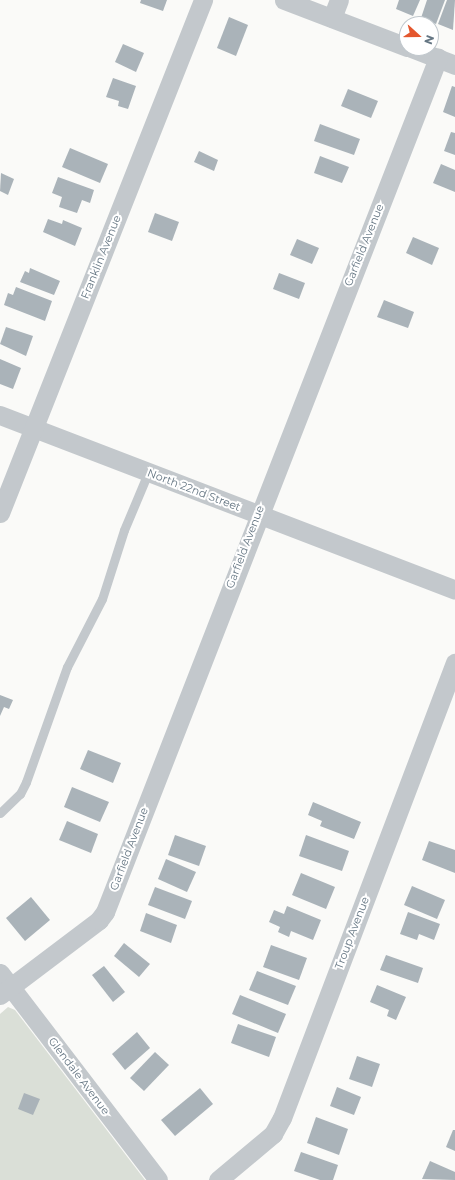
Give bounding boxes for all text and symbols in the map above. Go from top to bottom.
north arrow [399,16,439,56]
text: N [421,33,437,47]
street label: Garfield Avenue [341,202,387,288]
street label: Franklin Avenue [78,213,124,301]
street label: North 22nd Street [146,466,242,514]
street label: Garfield Avenue [223,504,267,590]
street label: Garfield Avenue [107,806,151,892]
street label: Troup Avenue [332,895,372,971]
street label: Glendale Avenue [46,1035,112,1117]

